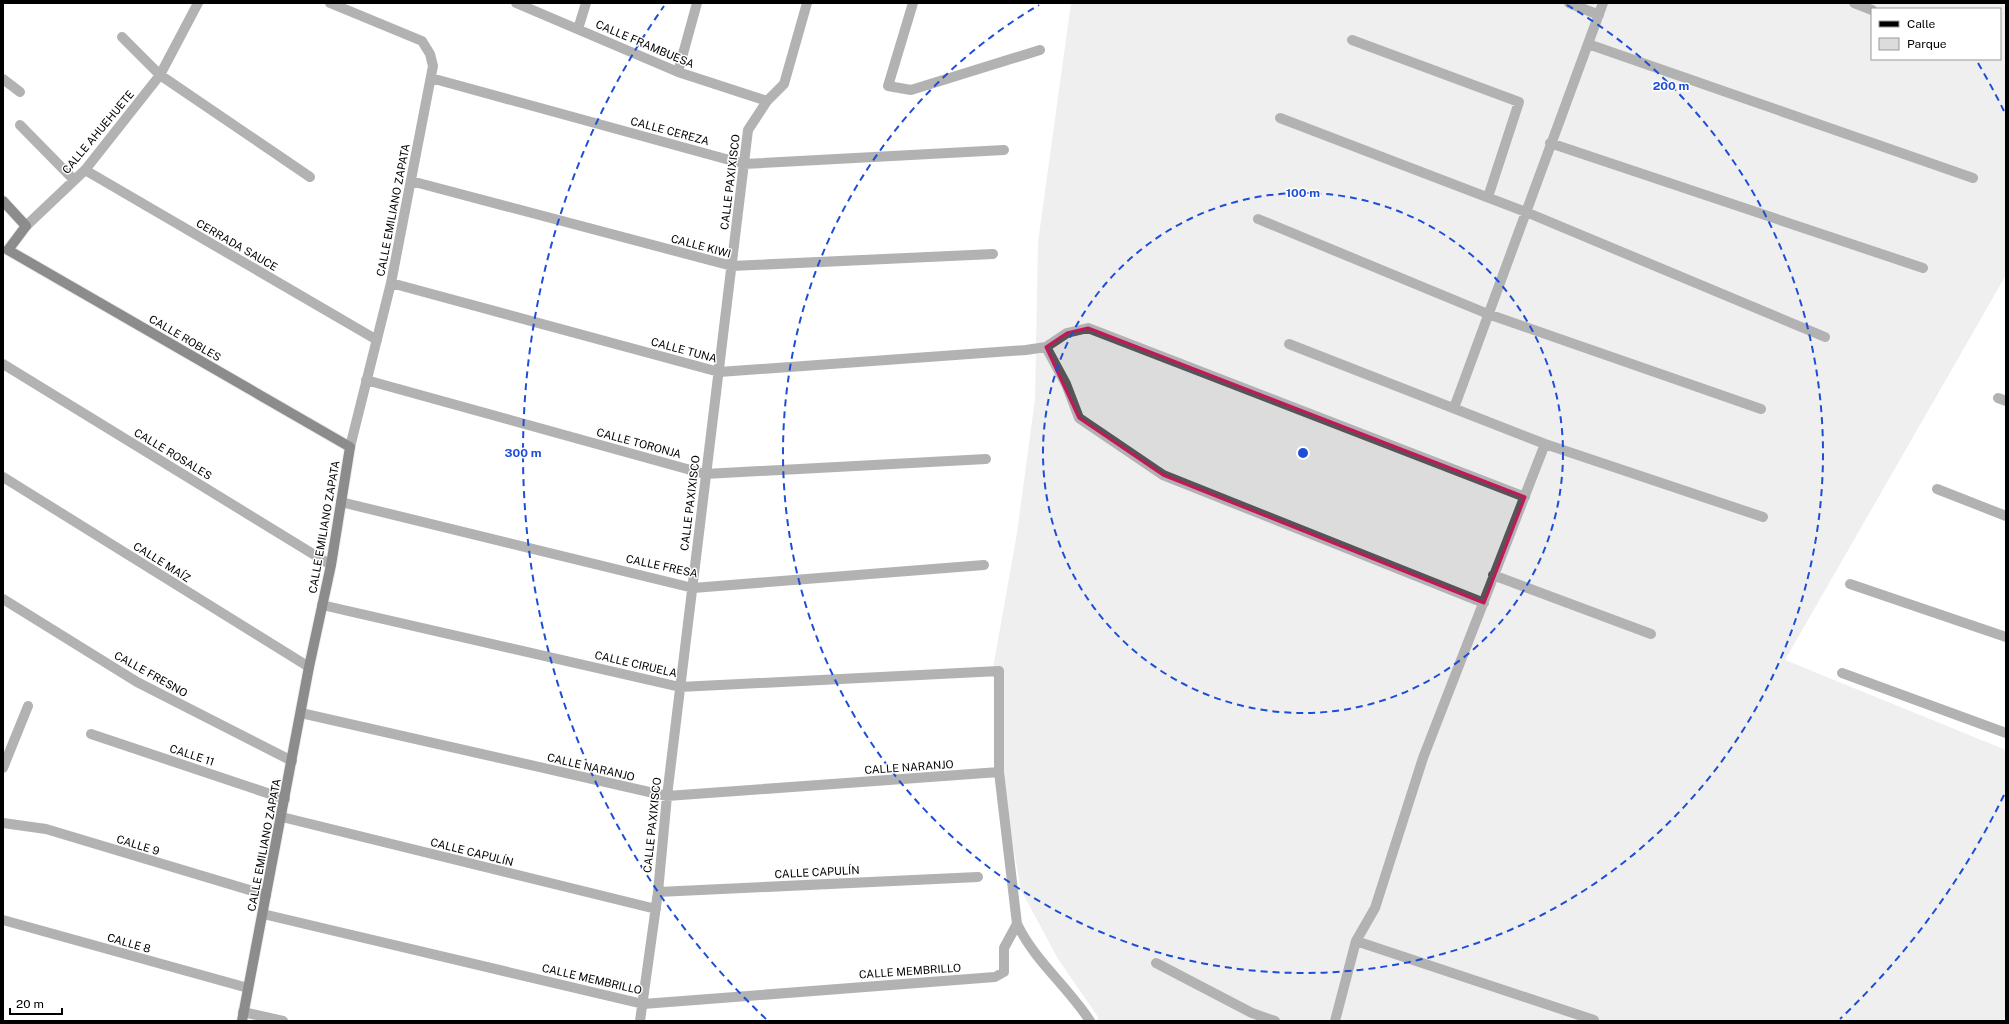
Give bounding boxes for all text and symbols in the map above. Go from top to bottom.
legend [1871,8,2001,60]
text: Calle [1907,17,1936,31]
street label: CALLE FRAMBUESA [594,18,696,70]
text: Parque [1907,37,1947,51]
text: 200 m [1653,79,1689,93]
street label: CALLE AHUEHUETE [60,88,136,176]
street label: CALLE CEREZA [629,115,711,147]
street label: CALLE PAXIXISCO [718,134,742,230]
street label: CALLE EMILIANO ZAPATA [374,142,412,277]
text: 100 m [1286,186,1320,200]
street label: CERRADA SAUCE [194,217,280,273]
street label: CALLE KIWI [670,232,732,260]
street label: CALLE ROBLES [147,313,223,363]
street label: CALLE TUNA [650,335,718,365]
street label: CALLE ROSALES [132,426,214,482]
street label: CALLE TORONJA [595,426,683,460]
text: 300 m [505,446,542,460]
centre of rings [1296,446,1310,460]
street label: CALLE PAXIXISCO [678,455,702,551]
street label: CALLE EMILIANO ZAPATA [306,459,342,594]
street label: CALLE MAÍZ [131,539,193,584]
street label: CALLE FRESA [625,553,699,580]
street label: CALLE FRESNO [112,649,190,699]
street label: CALLE CIRUELA [594,649,679,679]
street label: CALLE 11 [168,742,216,768]
street label: CALLE NARANJO [546,751,636,783]
street label: CALLE NARANJO [864,758,954,776]
street label: CALLE EMILIANO ZAPATA [245,777,283,912]
street label: CALLE PAXIXISCO [641,777,663,873]
street label: CALLE 9 [115,833,161,857]
street label: CALLE CAPULÍN [429,835,515,868]
street label: CALLE CAPULÍN [774,863,860,880]
street label: CALLE 8 [106,931,152,955]
street label: CALLE MEMBRILLO [859,961,961,981]
street label: CALLE MEMBRILLO [541,962,643,996]
scale bar [10,990,62,1016]
text: 20 m [16,997,44,1011]

